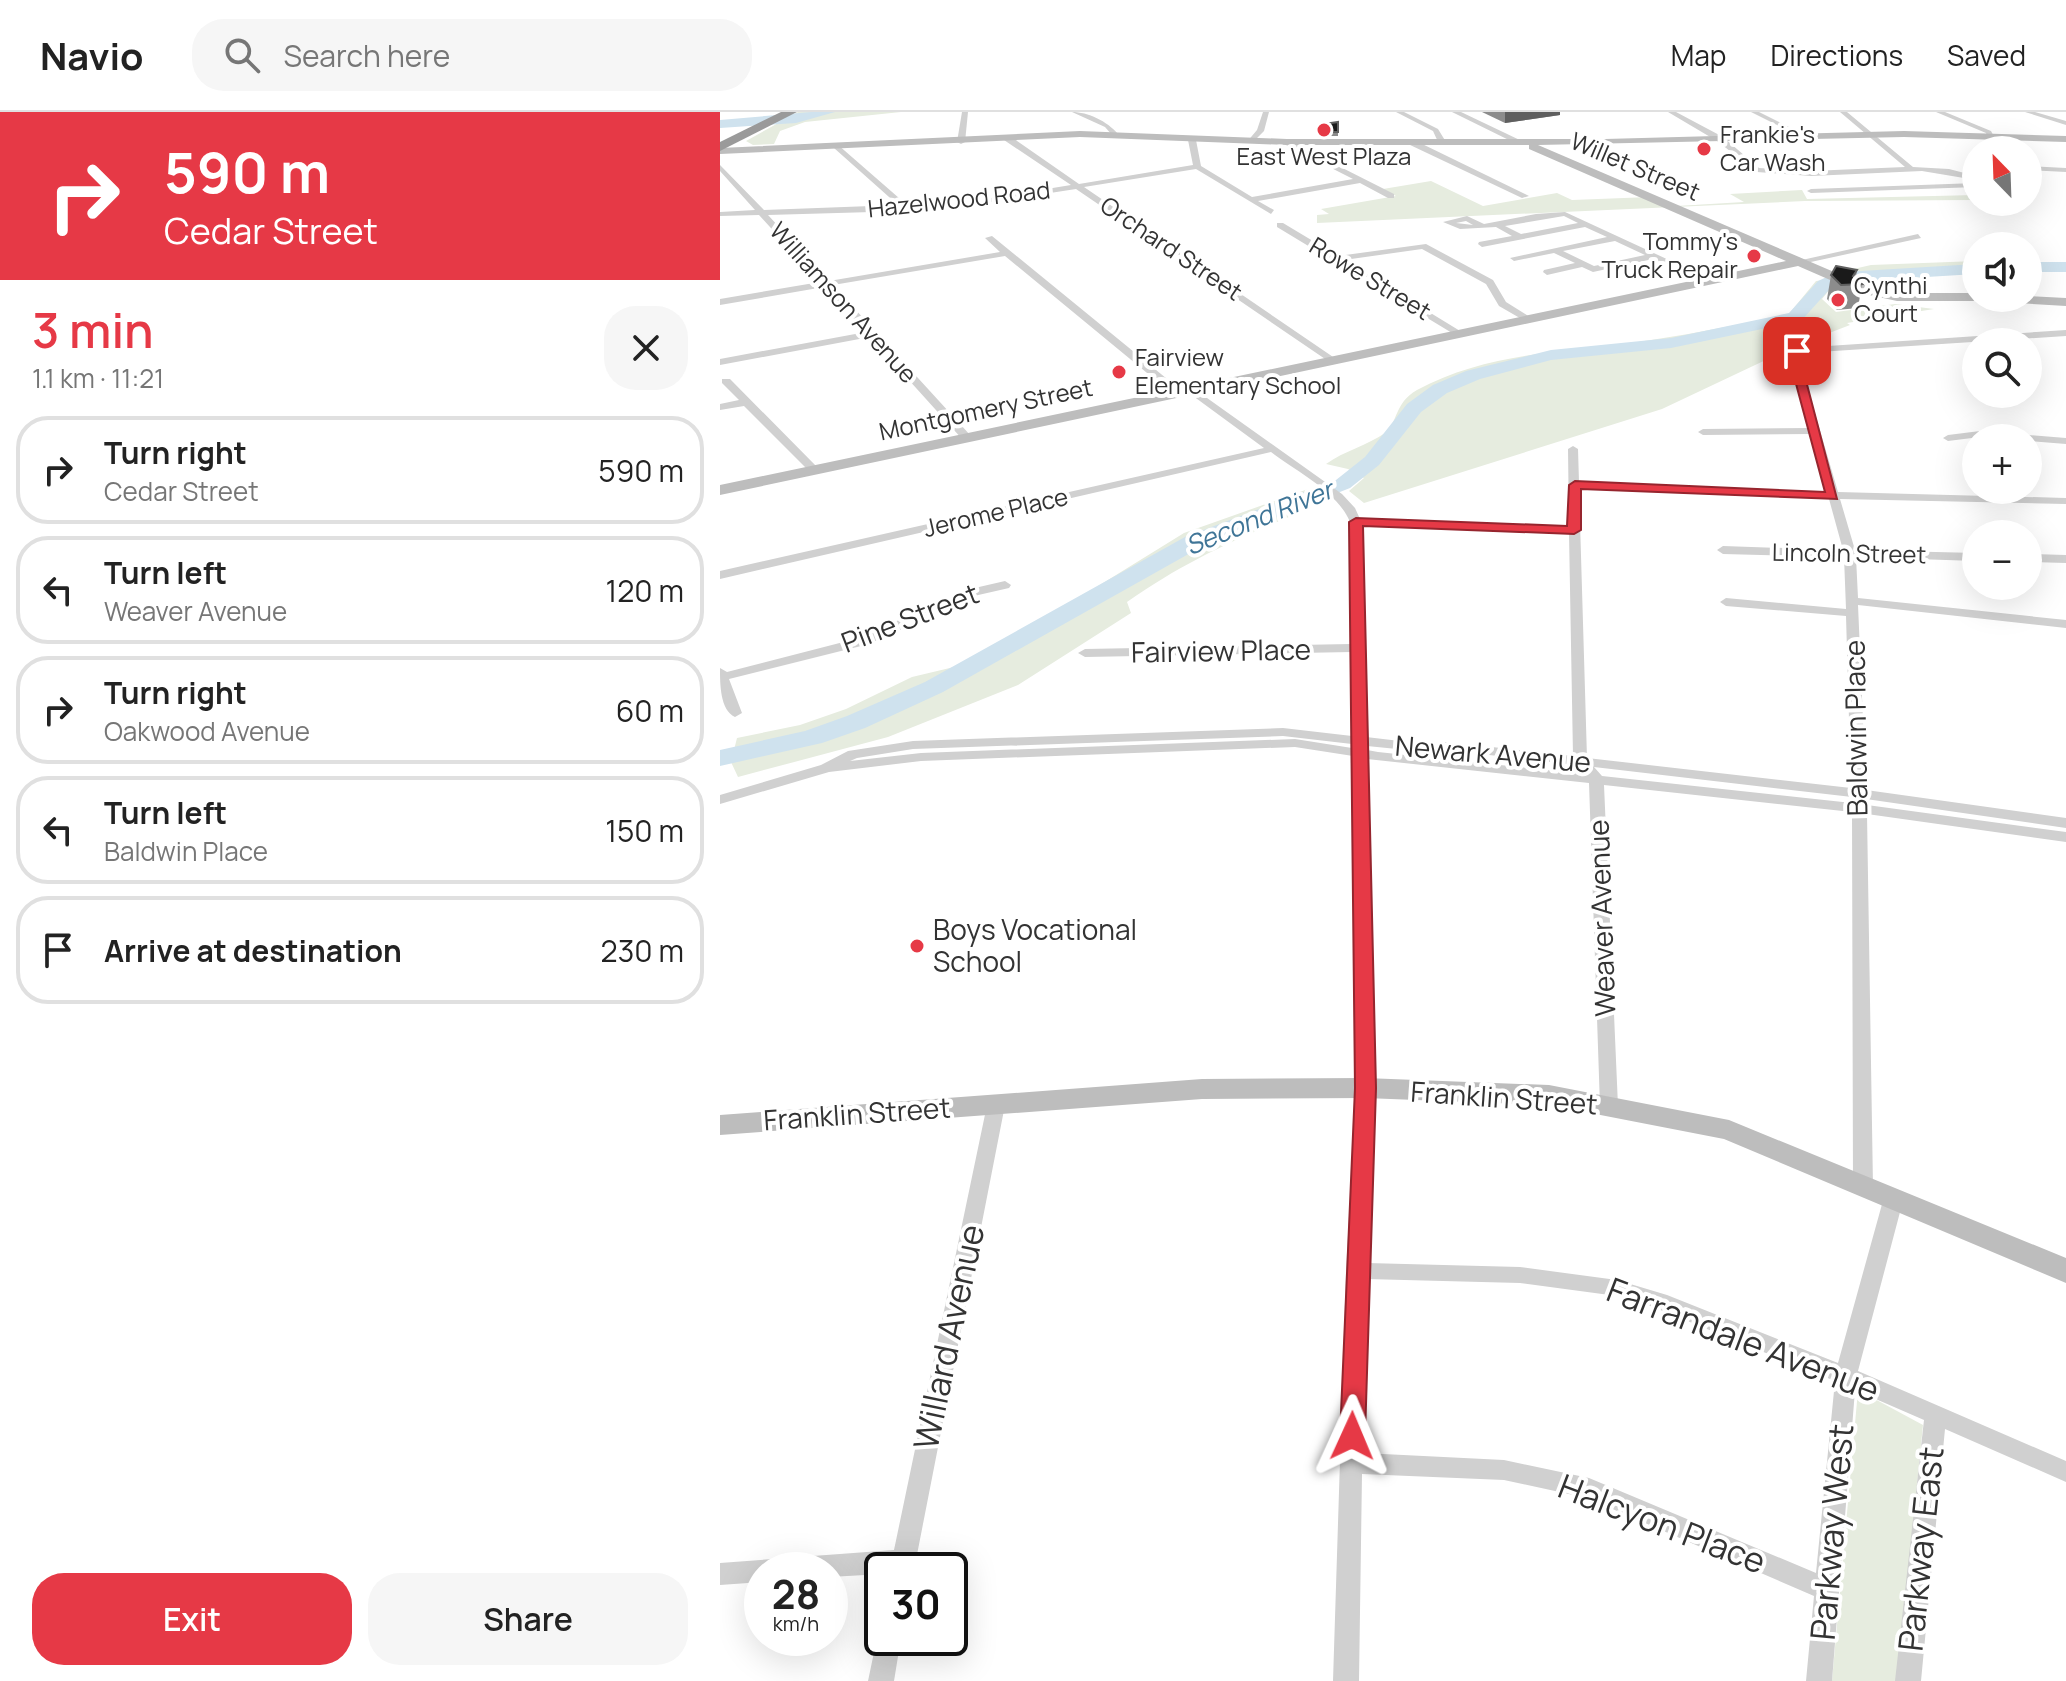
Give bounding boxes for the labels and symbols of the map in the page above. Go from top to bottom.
place label: Frankie's Car Wash [1720,117,1826,178]
marker: East West Plaza [1315,121,1333,139]
street label: Willet Street [1566,124,1705,208]
north arrow [1962,136,2042,216]
place label: East West Plaza [1237,139,1411,172]
marker: Frankie's Car Wash [1695,140,1713,158]
street label: Hazelwood Road [866,173,1052,225]
street label: Orchard Street [1094,188,1249,307]
street label: Williamson Avenue [763,214,925,390]
place label: Tommy's Truck Repair [1601,224,1738,285]
street label: Rowe Street [1304,229,1438,327]
marker: Tommy's Truck Repair [1745,247,1763,265]
place label: Cynthi Court [1854,268,1928,329]
marker: Cynthi Court [1829,291,1847,309]
pin [1763,317,1831,385]
place label: Fairview Elementary School [1135,340,1341,401]
marker: Fairview Elementary School [1110,363,1128,381]
street label: Montgomery Street [876,370,1095,447]
water label: Second River [1179,470,1341,563]
street label: Jerome Place [920,479,1071,544]
street label: Lincoln Street [1772,535,1926,570]
street label: Pine Street [836,573,984,661]
street label: Fairview Place [1131,629,1311,671]
street label: Baldwin Place [1834,639,1876,817]
street label: Newark Avenue [1393,726,1593,781]
street label: Weaver Avenue [1579,819,1623,1017]
place label: Boys Vocational School [933,910,1137,980]
marker: Boys Vocational School [908,937,926,955]
street label: Franklin Street [1409,1072,1599,1122]
street label: Franklin Street [762,1088,952,1138]
street label: Willard Avenue [902,1220,994,1454]
street label: Farrandale Avenue [1601,1266,1886,1412]
position arrow [1310,1394,1394,1478]
street label: Parkway West [1799,1422,1863,1642]
street label: Parkway East [1886,1444,1954,1653]
street label: Halcyon Place [1552,1463,1772,1584]
speed limit sign: 30 [864,1552,968,1656]

